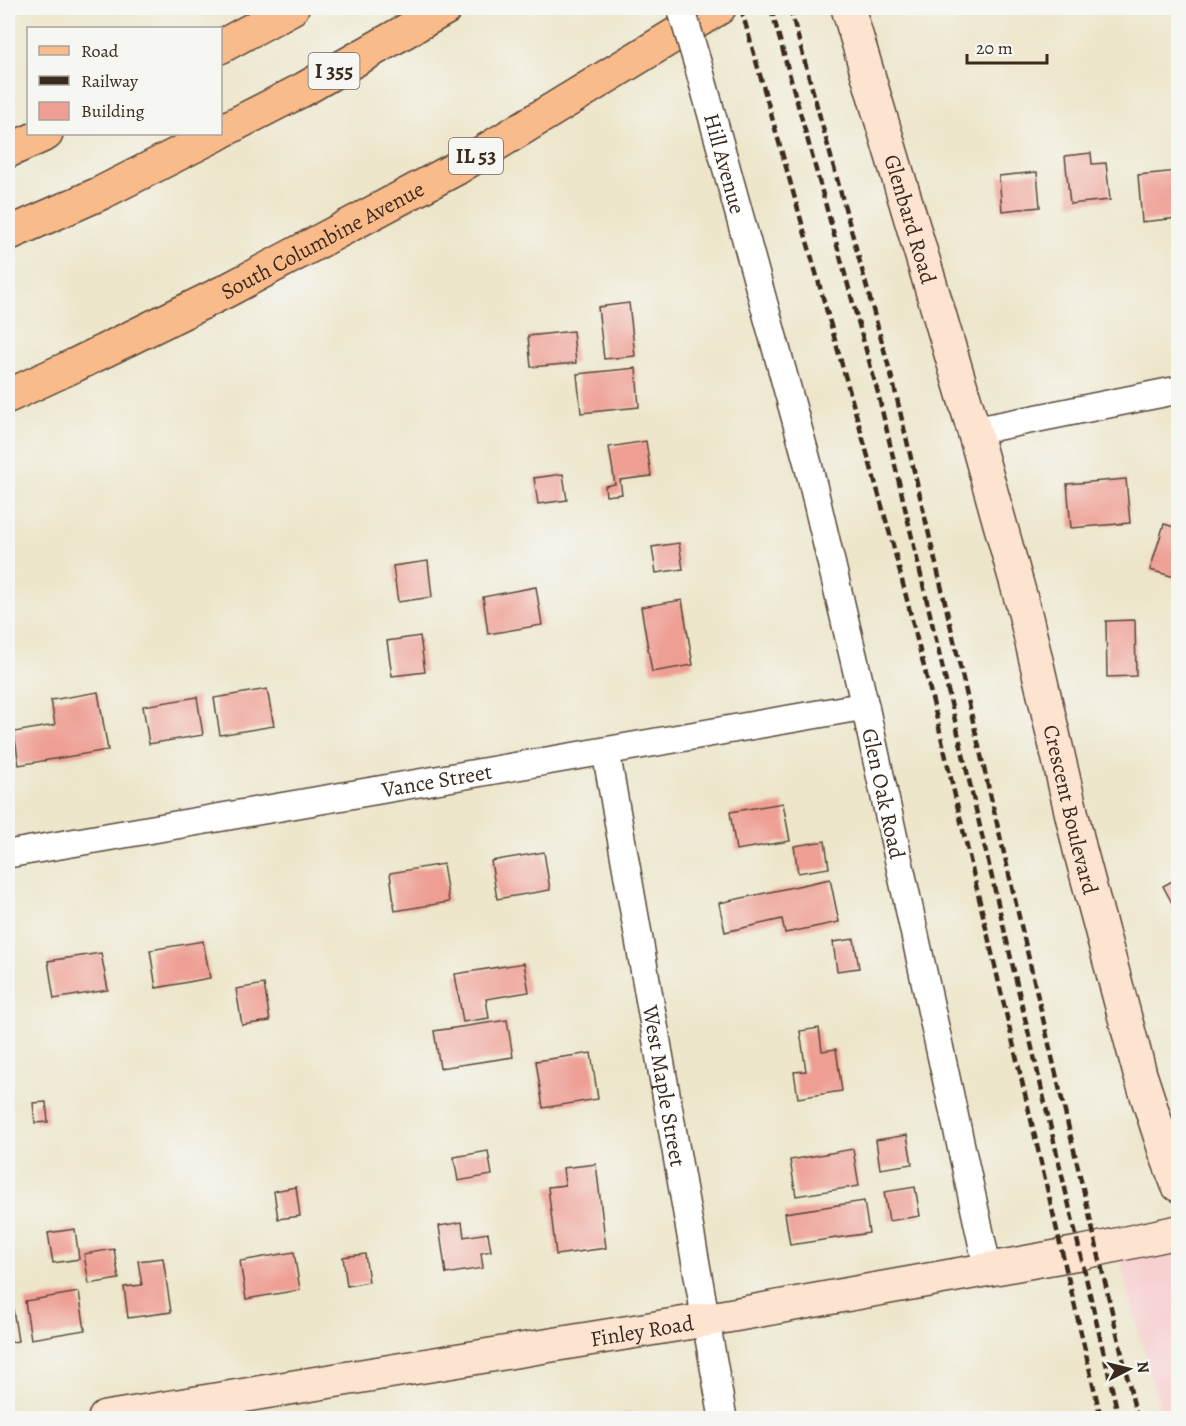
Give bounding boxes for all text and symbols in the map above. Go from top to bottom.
legend [27,27,222,135]
scale bar [967,27,1046,65]
text: 20 m [976,36,1013,60]
text: Road [81,39,119,63]
road number: I 355 [308,53,360,89]
text: Railway [81,69,139,93]
text: Building [81,99,145,123]
street label: Hill Avenue [696,110,752,217]
road number: IL 53 [449,138,503,174]
street label: Glenbard Road [876,151,943,288]
street label: South Columbine Avenue [216,174,430,307]
street label: Crescent Boulevard [1035,722,1105,898]
street label: Glen Oak Road [854,726,912,862]
street label: Vance Street [378,757,494,805]
street label: West Maple Street [635,1002,693,1169]
street label: Finley Road [588,1308,696,1355]
north arrow [1099,1339,1159,1399]
text: N [1131,1360,1155,1375]

